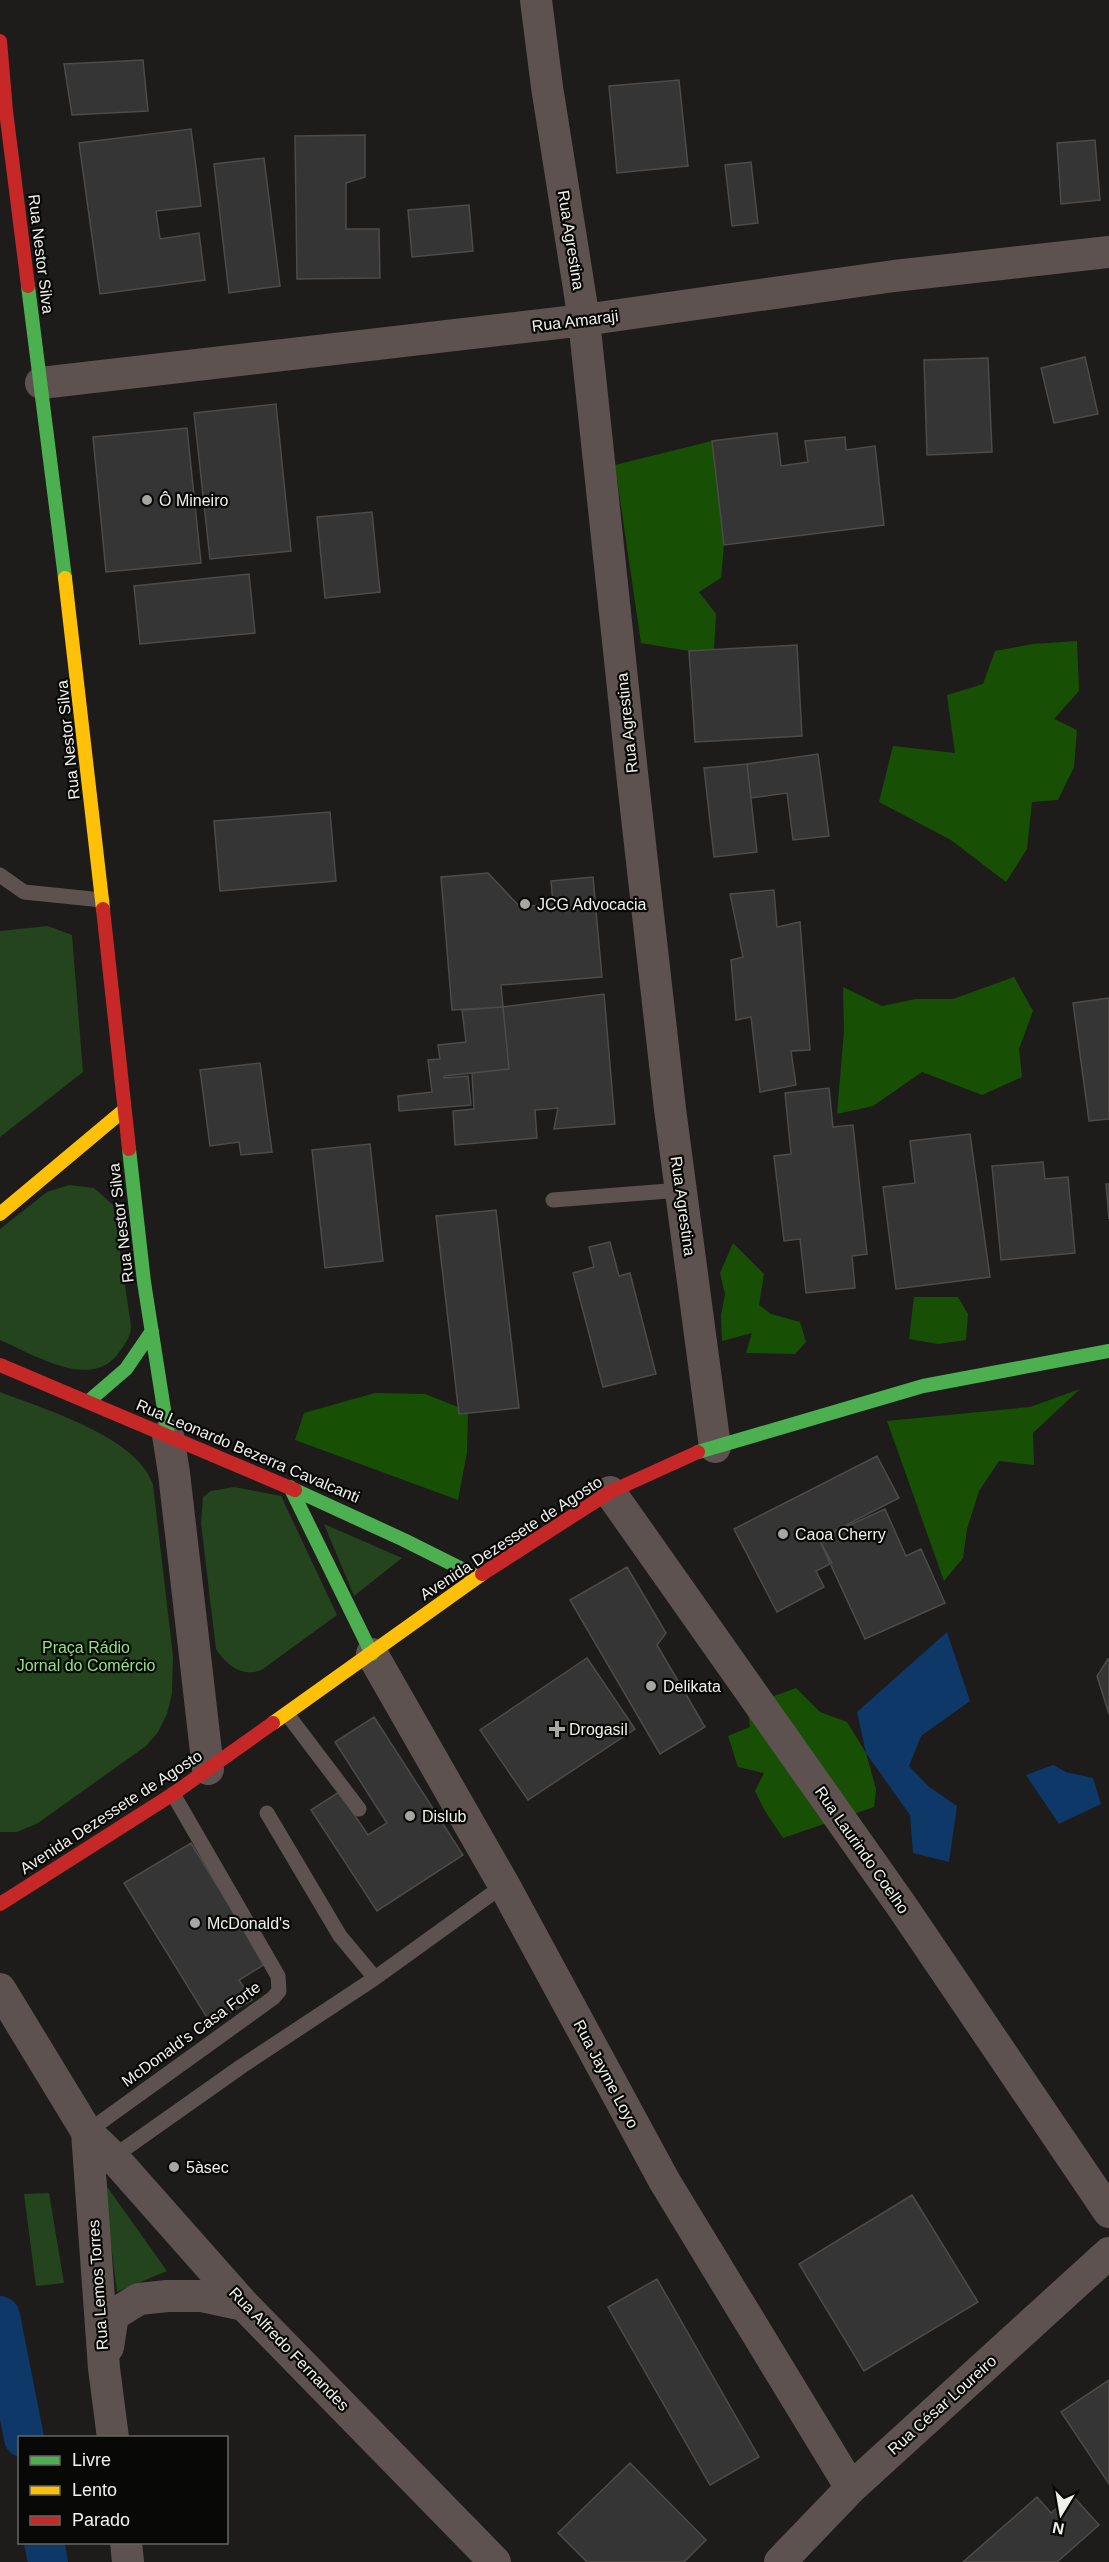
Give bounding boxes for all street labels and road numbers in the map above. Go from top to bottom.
street label: Rua Agrestina [555,189,587,291]
street label: Rua Nestor Silva [25,193,57,315]
street label: Rua Amaraji [531,307,619,335]
street label: Rua Agrestina [613,672,641,774]
street label: Rua Nestor Silva [53,679,83,801]
street label: Rua Agrestina [668,1155,698,1257]
street label: Rua Nestor Silva [105,1162,137,1284]
street label: Rua Leonardo Bezerra Cavalcanti [134,1396,362,1506]
street label: Avenida Dezessete de Agosto [417,1473,605,1603]
street label: Avenida Dezessete de Agosto [17,1747,205,1877]
street label: Rua Laurindo Coelho [812,1783,912,1917]
street label: McDonald's Casa Forte [119,1978,263,2090]
street label: Rua Jayme Loyo [570,2017,642,2131]
street label: Rua Lemos Torres [85,2219,111,2351]
street label: Rua Alfredo Fernandes [226,2284,352,2414]
street label: Rua César Loureiro [884,2352,1000,2458]

